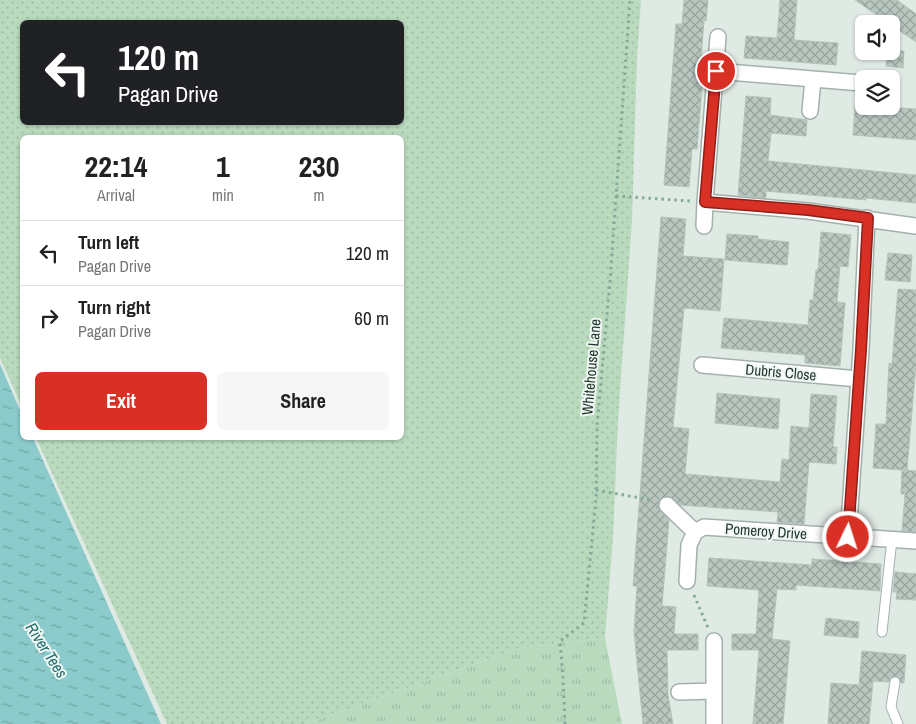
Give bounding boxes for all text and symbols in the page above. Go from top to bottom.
map controls [855,15,900,115]
button: sound [855,15,900,60]
text: 120 m [118,34,199,81]
icon: left [35,40,100,105]
pin [695,50,737,92]
icon: arrive [702,57,730,85]
button: layers [855,70,900,115]
text: Pagan Drive [118,79,218,109]
text: 22:14 [85,146,147,186]
text: 1 [216,146,230,186]
text: 230 [298,146,339,186]
text: Arrival [97,184,135,206]
text: min [212,184,234,206]
text: m [313,184,324,206]
text: Turn left [78,229,139,255]
icon: left [35,239,63,267]
text: 120 m [346,240,389,266]
text: Pagan Drive [78,255,151,277]
text: Turn right [78,294,150,320]
icon: right [35,304,63,332]
text: 60 m [354,305,389,331]
street label: Whitehouse Lane [576,318,606,416]
text: Pagan Drive [78,320,151,342]
street label: Dubris Close [745,358,817,386]
button: Exit [35,372,207,430]
button: Share [217,372,389,430]
position arrow [821,510,873,562]
street label: Pomeroy Drive [724,518,808,544]
water label: River Tees [21,618,73,682]

